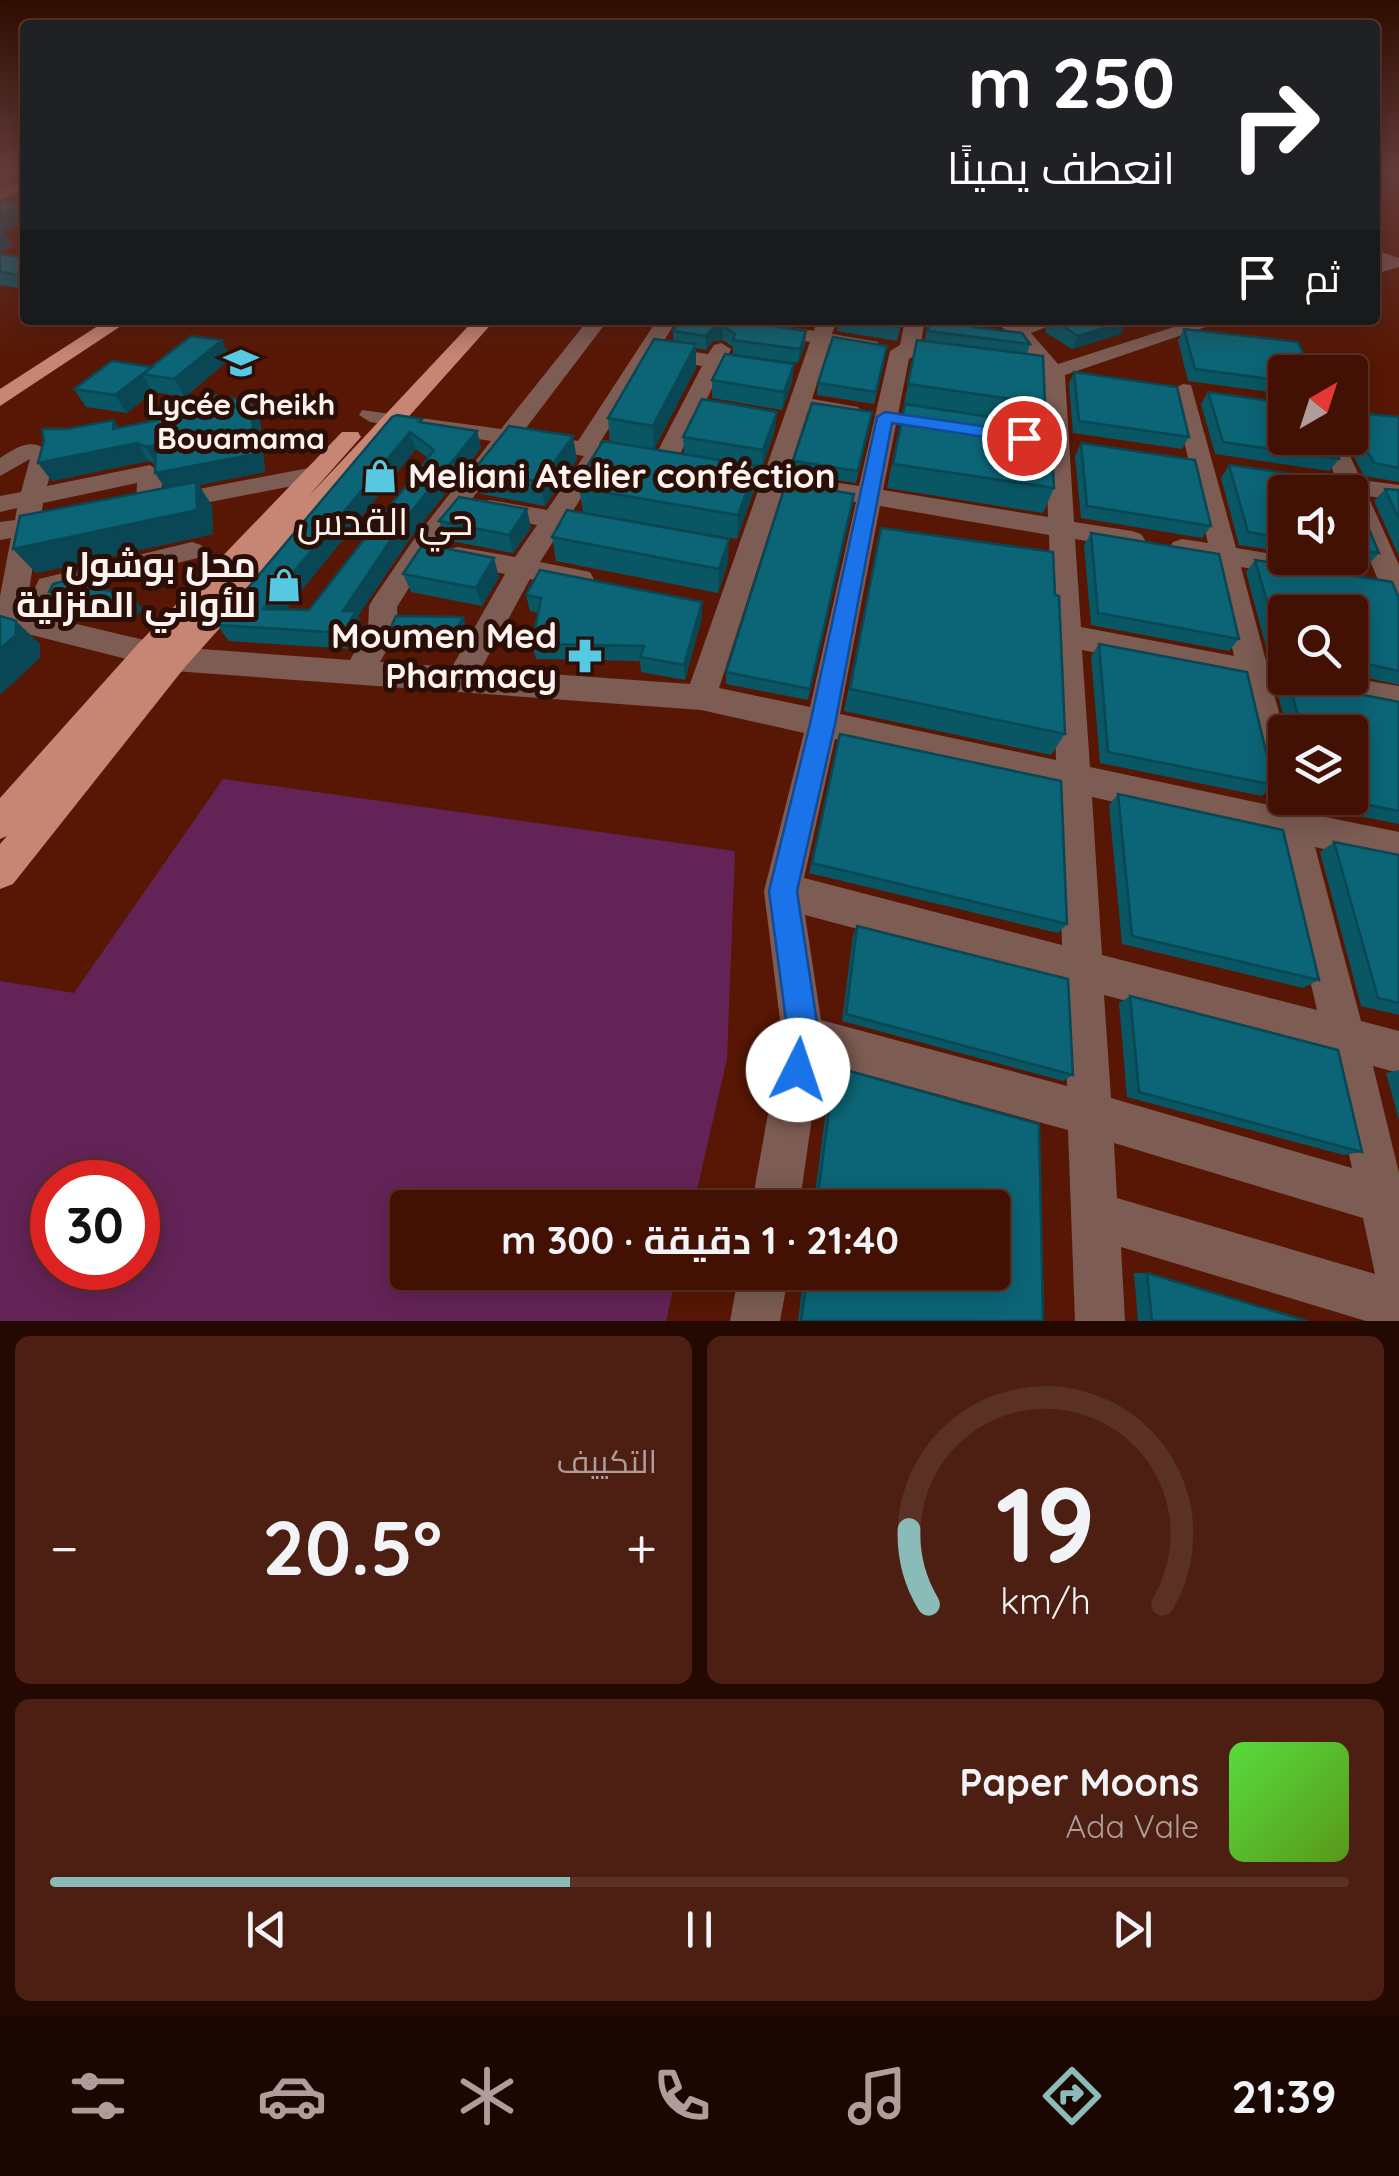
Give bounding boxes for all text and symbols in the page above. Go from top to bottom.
text: 250 m [968,38,1175,126]
icon: right [1210,60,1340,190]
text: انعطف يمينًا [947,139,1175,195]
icon: arrive [1230,250,1285,305]
text: ثم [1305,254,1340,302]
school or university icon: Lycée Cheikh Bouamama [222,344,260,382]
north arrow [1268,355,1368,455]
map controls [1268,355,1368,815]
place label: Lycée Cheikh Bouamama [147,385,335,457]
pin [982,396,1067,481]
icon: arrive [997,411,1052,466]
place label: Meliani Atelier conféction [408,453,836,497]
shop icon: Meliani Atelier conféction [361,457,399,495]
button: sound [1268,475,1368,575]
district label: حي القدس [297,497,473,552]
place label: محل بوشول للأواني المنزلية [16,542,256,633]
shop icon: محل بوشول للأواني المنزلية [265,566,303,604]
button: search [1268,595,1368,695]
place label: Moumen Med Pharmacy [331,613,557,697]
pharmacy icon: Moumen Med Pharmacy [566,637,604,675]
button: layers [1268,715,1368,815]
position arrow [746,1018,850,1122]
speed limit sign: 30 [30,1160,160,1290]
text: 21:40 · 1 دقيقة · 300 m [501,1216,899,1264]
text: التكييف [557,1441,657,1481]
text: 19 [996,1458,1095,1588]
text: 20.5° [262,1500,442,1594]
text: − [50,1513,79,1582]
text: + [626,1513,657,1582]
text: km/h [1000,1578,1091,1623]
text: Paper Moons [959,1758,1199,1806]
text: Ada Vale [1065,1806,1199,1846]
icon: previous [239,1902,294,1957]
icon: pause [672,1902,727,1957]
icon: next [1105,1902,1160,1957]
icon: filters [63,2061,133,2131]
icon: car [257,2061,327,2131]
icon: climate [452,2061,522,2131]
icon: phone [647,2061,717,2131]
icon: music [842,2061,912,2131]
icon: directions [1037,2061,1107,2131]
text: 21:39 [1231,2068,1337,2124]

